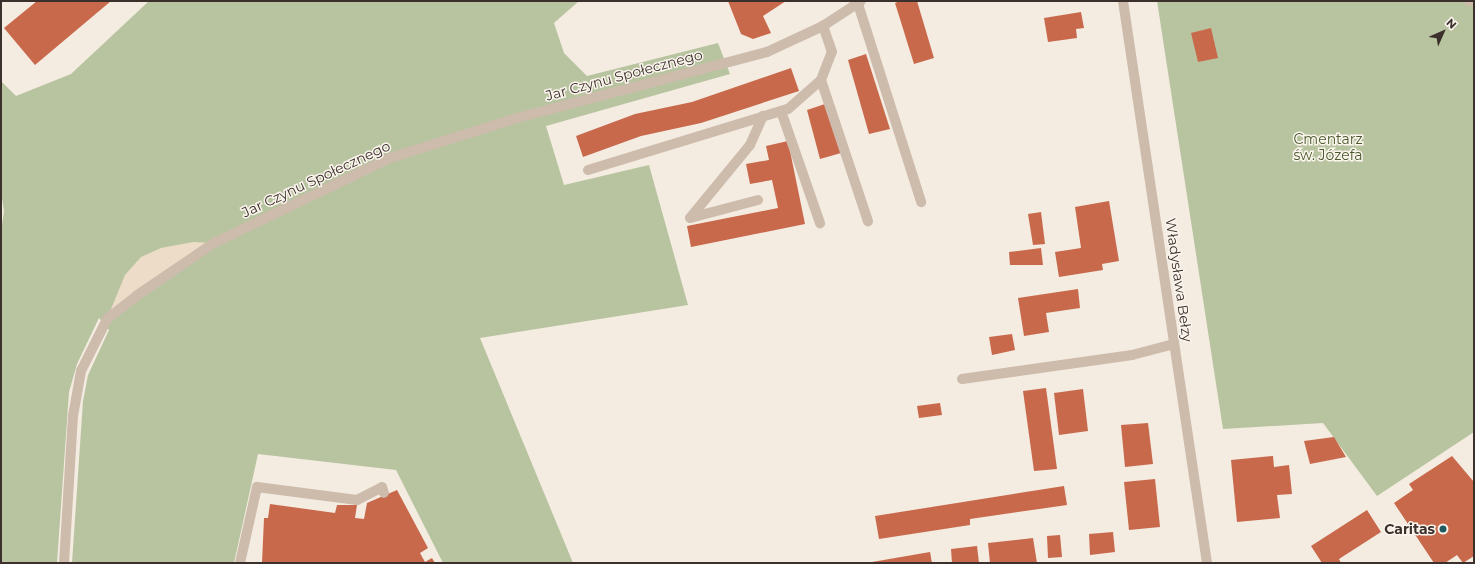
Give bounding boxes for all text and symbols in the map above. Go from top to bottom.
north arrow [1423,12,1463,52]
text: N [1443,15,1460,32]
street label: Jar Czynu Społecznego [544,46,704,104]
park label: Cmentarz św. Józefa [1293,131,1363,164]
street label: Jar Czynu Społecznego [239,137,393,221]
street label: Władysława Bełzy [1162,217,1196,343]
place label: Caritas [1384,521,1435,537]
marker: Caritas [1438,524,1448,534]

